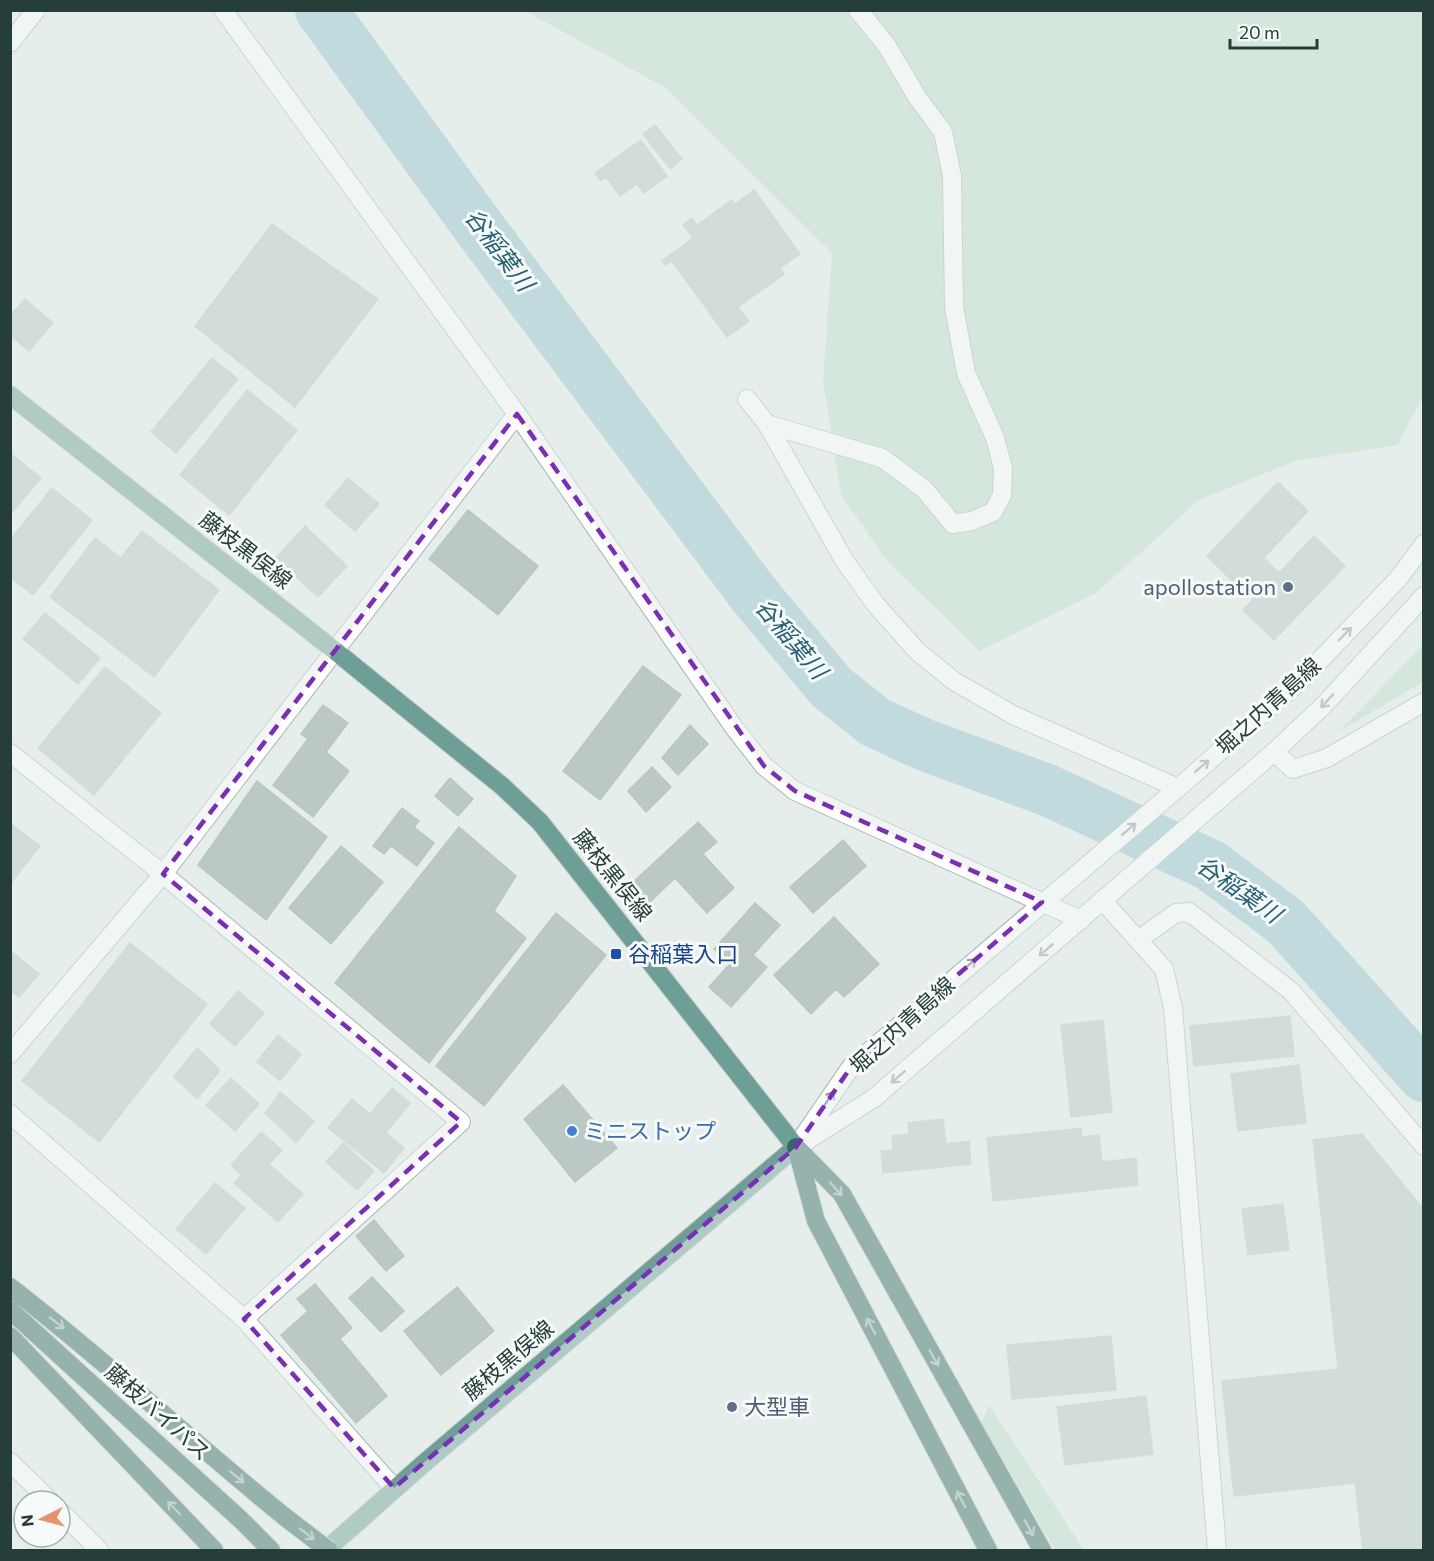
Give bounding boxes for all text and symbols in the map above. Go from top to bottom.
scale bar [1230,12,1317,50]
text: 20 m [1239,21,1280,43]
water label: 谷稲葉川 [460,202,542,299]
street label: 藤枝黒俣線 [195,505,298,594]
place label: apollostation [1143,573,1276,600]
marker: apollostation [1281,580,1295,594]
water label: 谷稲葉川 [750,592,836,686]
one-way arrow [1338,626,1353,641]
street label: 堀之内青島線 [1210,651,1326,760]
one-way arrow [1320,694,1334,709]
one-way arrow [1195,759,1210,773]
one-way arrow [1121,822,1136,836]
street label: 藤枝黒俣線 [568,823,658,926]
water label: 谷稲葉川 [1192,849,1290,930]
place label: 谷稲葉入口 [628,940,738,967]
one-way arrow [1039,943,1054,957]
marker: 谷稲葉入口 [609,947,623,961]
one-way arrow [961,958,976,972]
street label: 堀之内青島線 [844,970,960,1079]
one-way arrow [891,1070,906,1084]
one-way arrow [823,1091,835,1107]
place label: ミニストップ [584,1117,716,1144]
marker: ミニストップ [565,1124,579,1138]
one-way arrow [829,1181,843,1196]
street label: 藤枝黒俣線 [457,1314,558,1405]
one-way arrow [49,1316,65,1329]
one-way arrow [865,1317,876,1335]
one-way arrow [928,1349,940,1366]
street label: 藤枝バイパス [100,1358,216,1466]
place label: 大型車 [744,1393,810,1420]
marker: 大型車 [725,1400,739,1414]
one-way arrow [228,1471,244,1484]
north arrow [12,1489,72,1549]
one-way arrow [955,1490,966,1508]
one-way arrow [167,1501,181,1516]
text: N [17,1514,37,1528]
one-way arrow [1023,1519,1035,1536]
one-way arrow [299,1527,315,1540]

